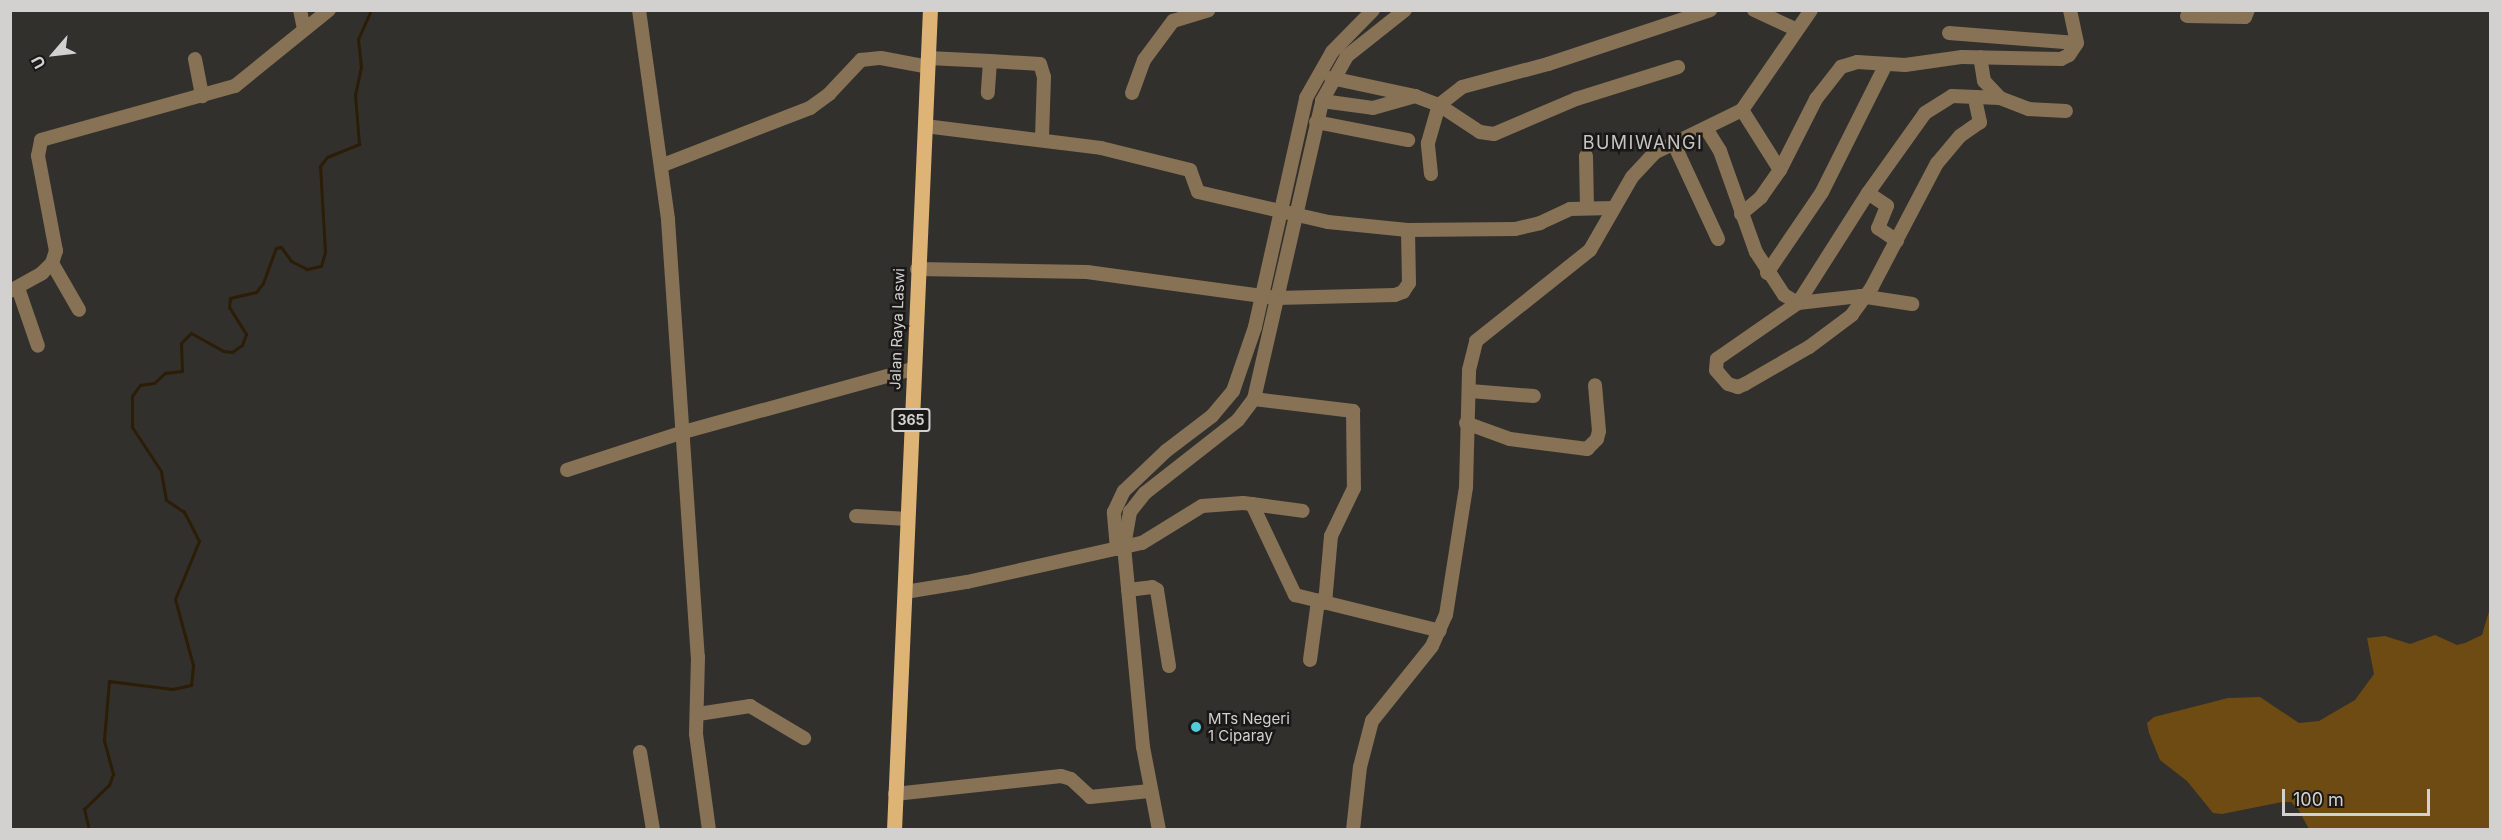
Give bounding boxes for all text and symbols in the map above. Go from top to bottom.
north arrow [24,24,84,84]
text: U [27,53,50,72]
district label: BUMIWANGI [1583,132,1703,154]
street label: Jalan Raya Laswi [886,268,908,390]
road number: 365 [890,409,932,431]
place label: MTs Negeri 1 Ciparay [1208,709,1290,744]
marker: MTs Negeri 1 Ciparay [1189,720,1203,734]
scale bar [2285,777,2434,815]
text: 100 m [2293,789,2344,810]

